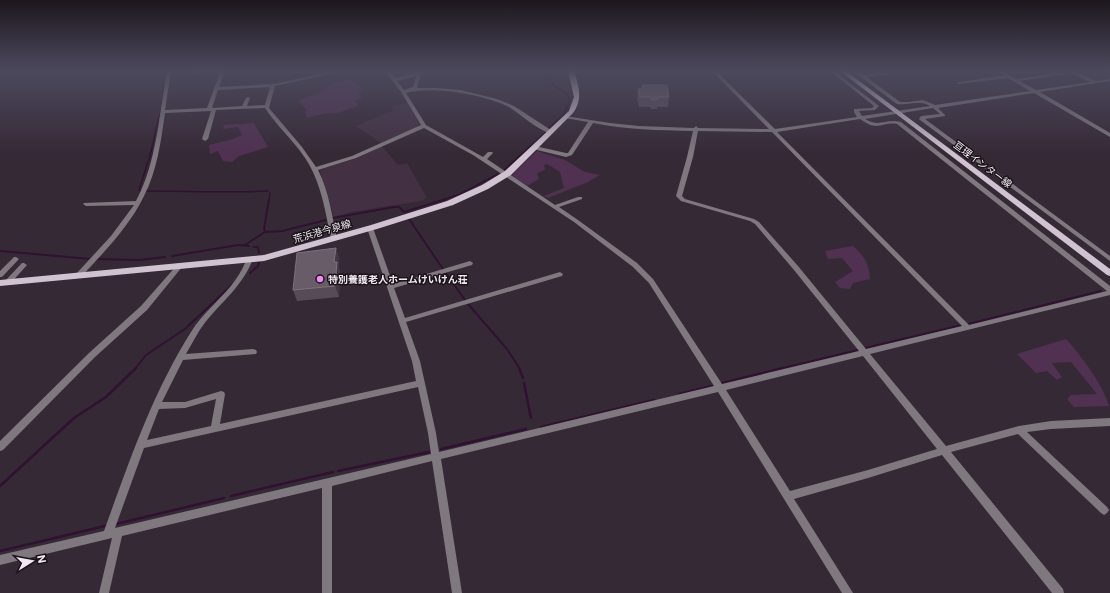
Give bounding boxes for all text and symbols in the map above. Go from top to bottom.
street label: 亘理インター線 [951,138,1015,190]
street label: 荒浜港今泉線 [292,217,352,245]
place label: 特別養護老人ホームけいけん荘 [328,273,468,285]
marker: 特別養護老人ホームけいけん荘 [315,274,325,284]
north arrow [12,541,52,581]
text: N [35,554,49,564]

